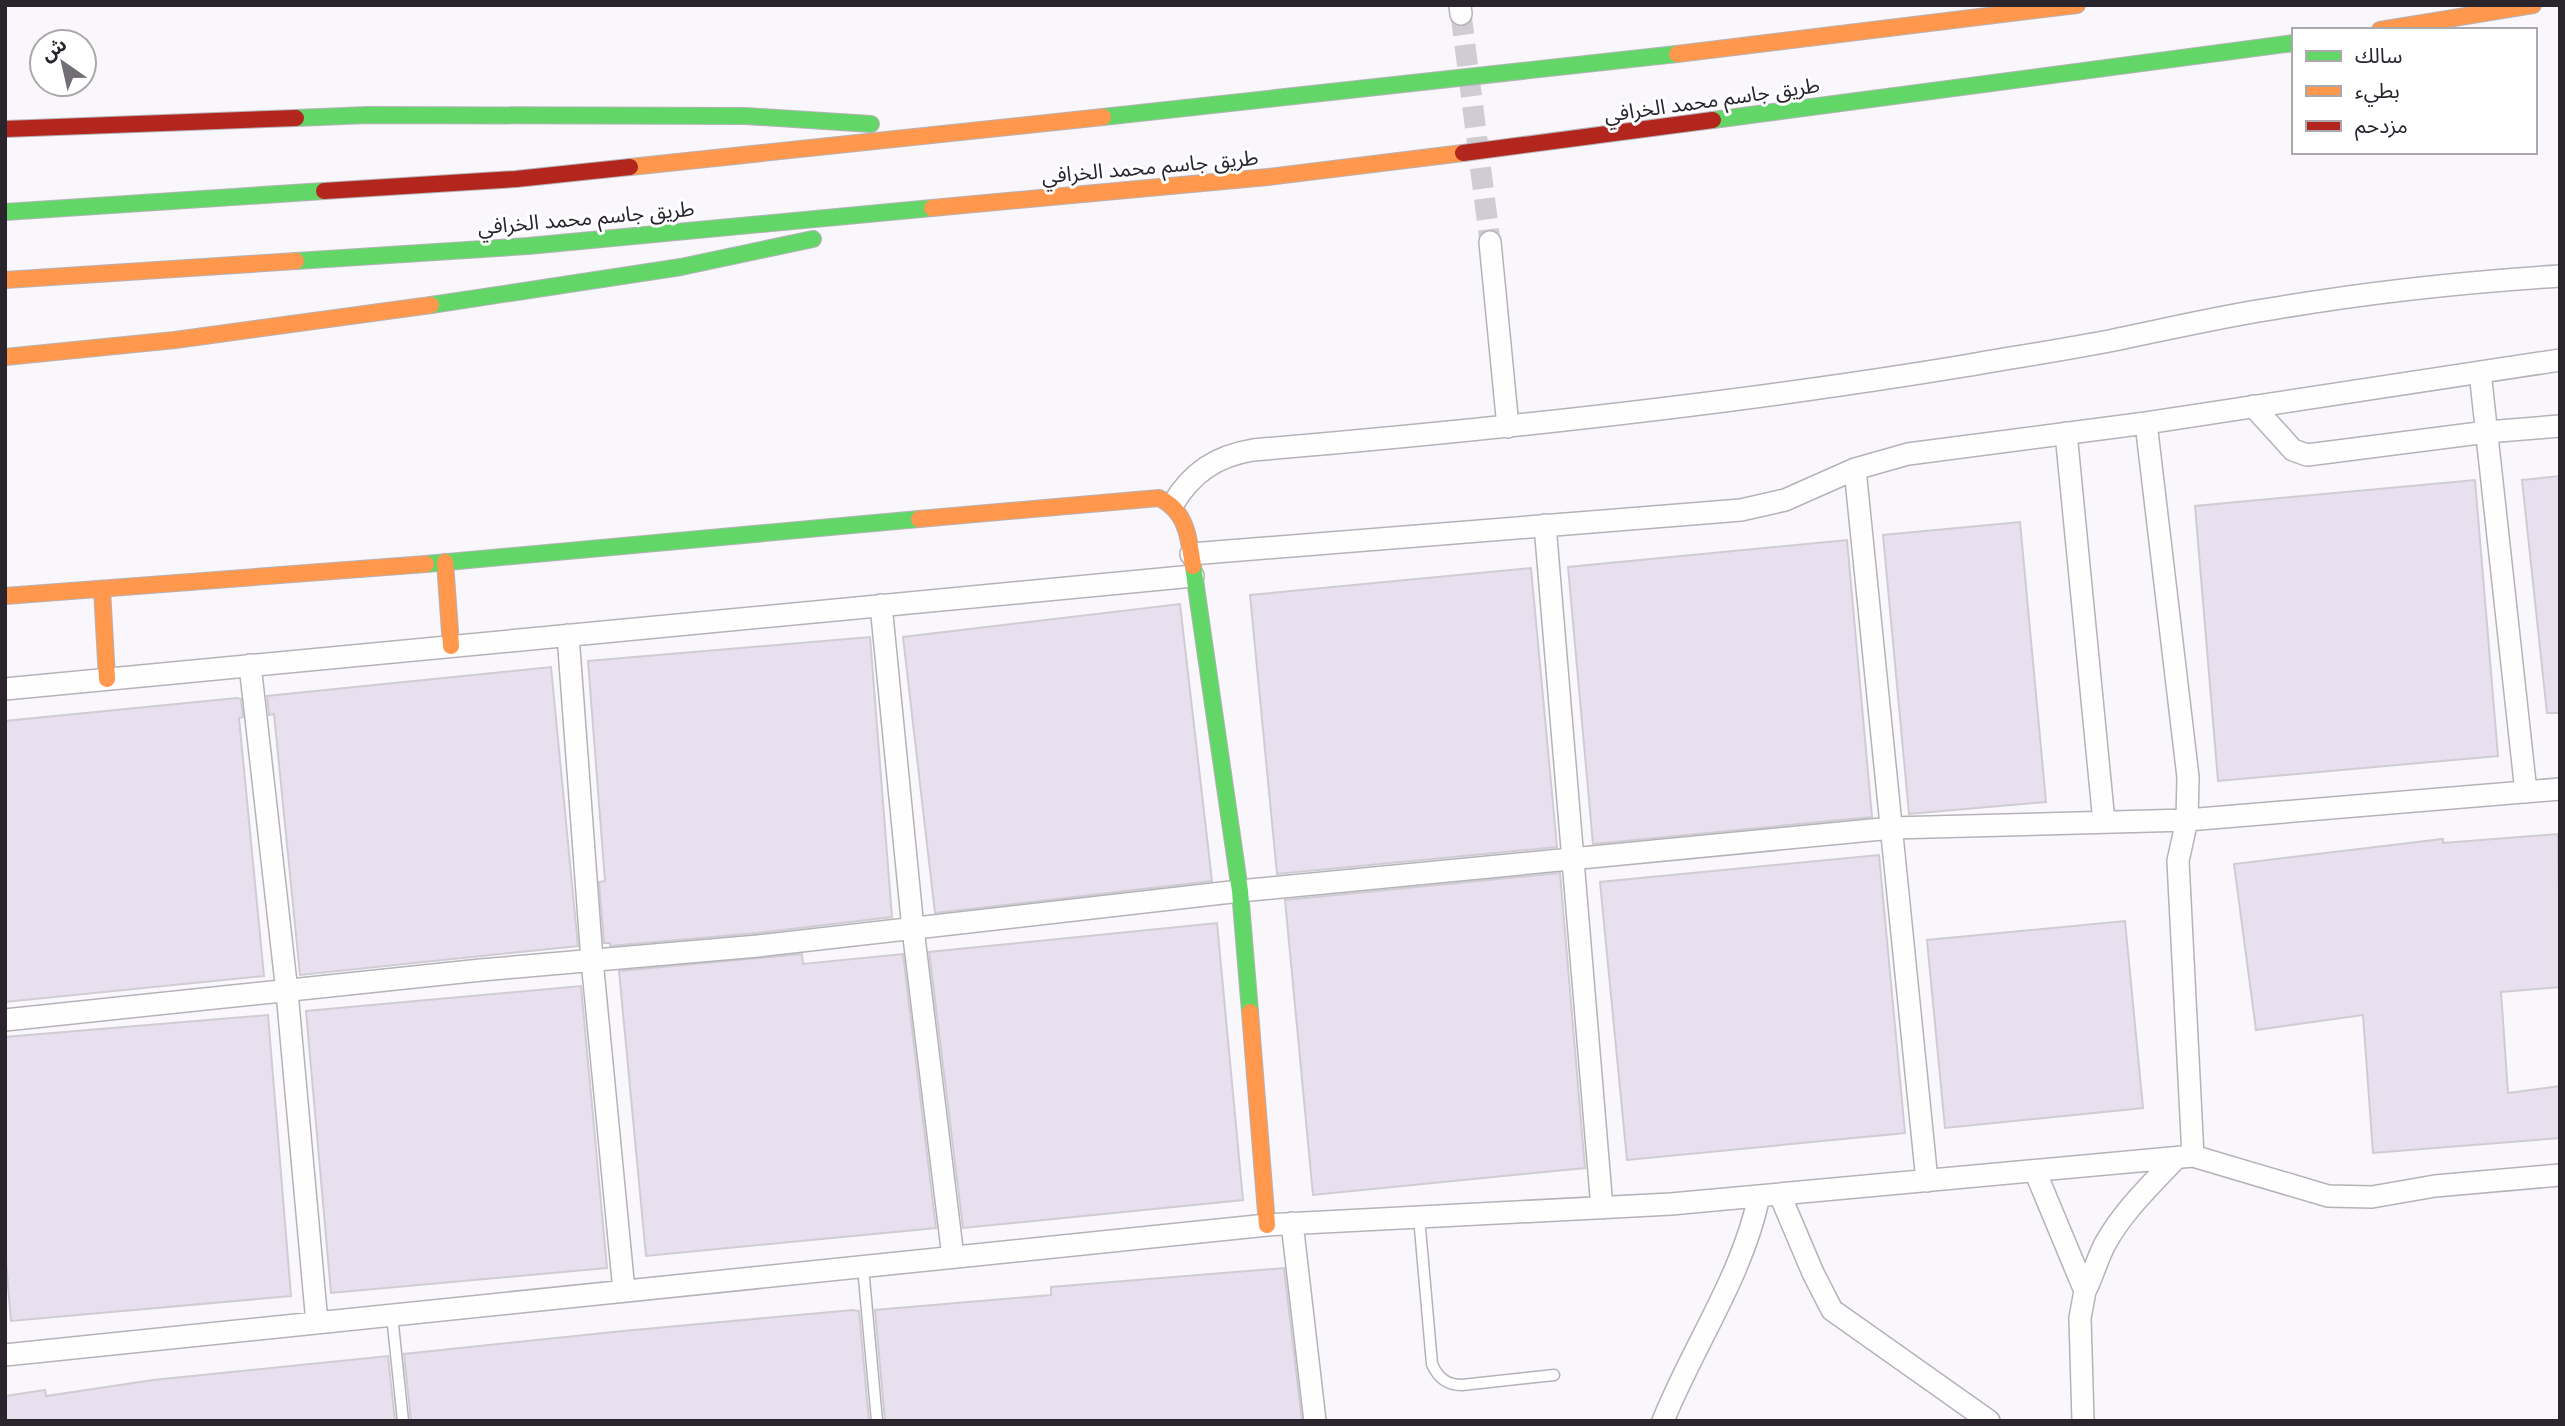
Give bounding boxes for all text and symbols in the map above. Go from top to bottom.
north arrow [28,28,98,98]
legend [2292,28,2537,154]
text: ش [35,31,72,67]
text: سالك [2355,41,2402,69]
street label: طريق جاسم محمد الخرافي [1602,70,1822,131]
text: بطيء [2355,76,2400,107]
text: مزدحم [2355,111,2408,141]
street label: طريق جاسم محمد الخرافي [1040,143,1260,192]
street label: طريق جاسم محمد الخرافي [476,194,696,243]

